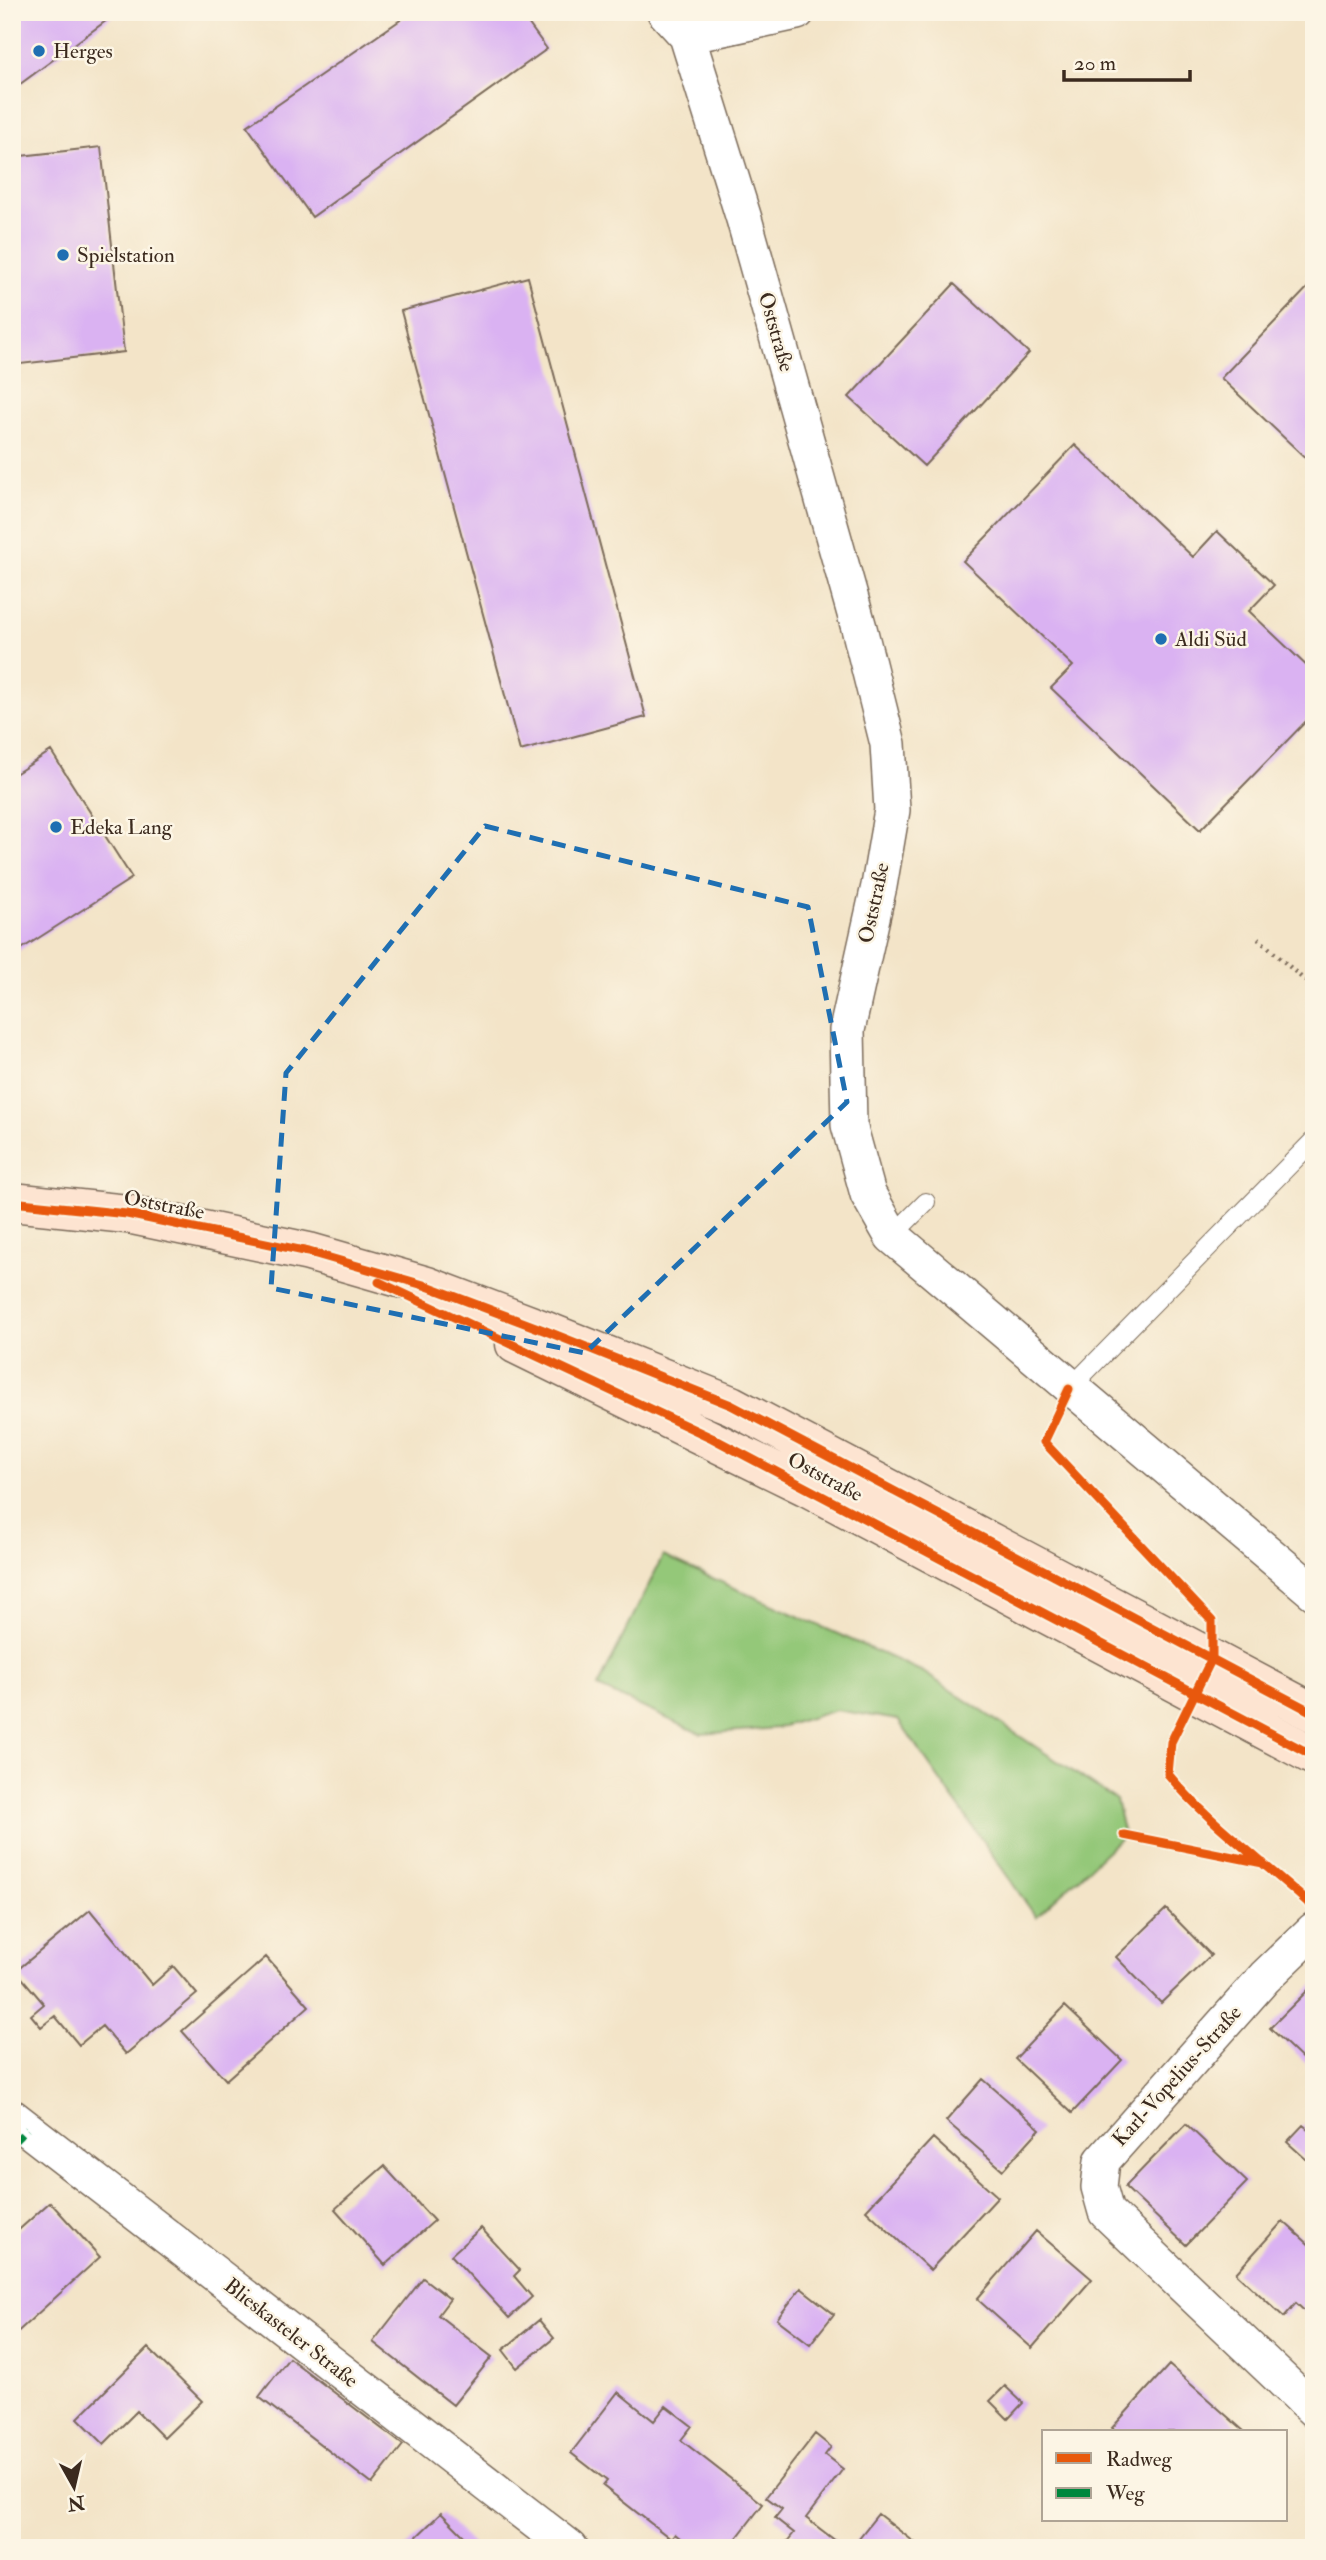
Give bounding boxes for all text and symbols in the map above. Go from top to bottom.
place label: Herges [53,38,113,65]
scale bar [1064,38,1190,82]
marker: Herges [31,43,47,59]
text: 20 m [1074,50,1116,77]
place label: Spielstation [77,242,175,269]
marker: Spielstation [55,247,71,263]
street label: Oststraße [752,289,800,375]
place label: Aldi Süd [1174,626,1247,653]
marker: Aldi Süd [1153,631,1169,647]
place label: Edeka Lang [70,814,173,841]
marker: Edeka Lang [48,819,64,835]
street label: Oststraße [852,860,896,946]
street label: Oststraße [121,1184,207,1226]
street label: Oststraße [783,1446,868,1508]
street label: Karl-Vopelius-Straße [1106,2000,1248,2152]
street label: Blieskasteler Straße [218,2272,364,2394]
legend [1042,2430,1288,2522]
text: Radweg [1106,2446,1172,2473]
north arrow [38,2452,108,2522]
text: Weg [1105,2480,1145,2507]
text: N [65,2490,87,2516]

